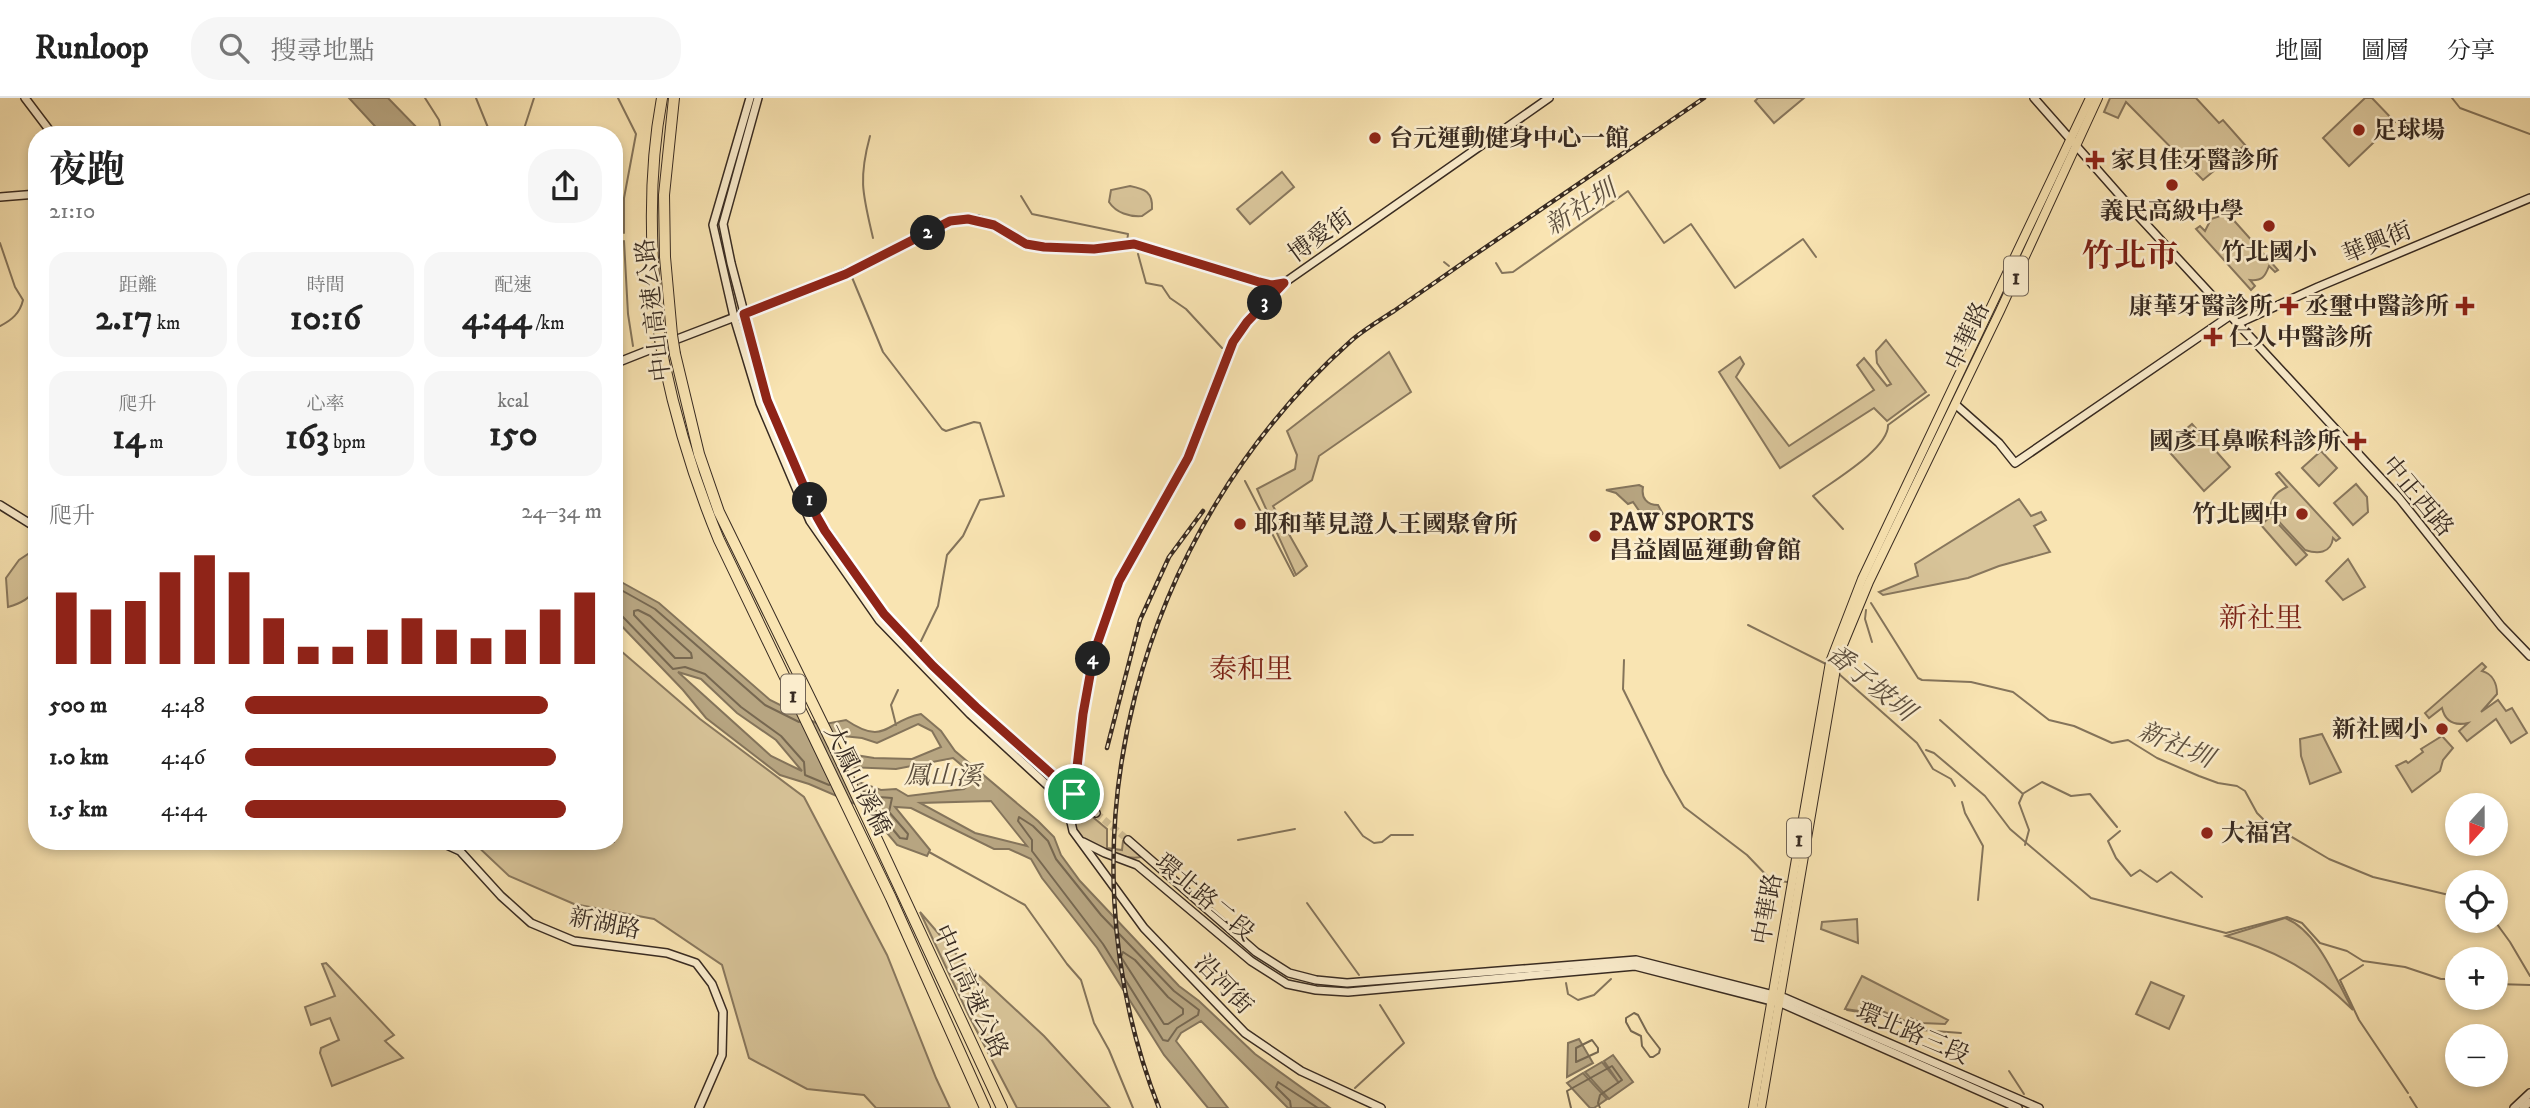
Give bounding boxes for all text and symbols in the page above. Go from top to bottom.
search box [191,17,681,80]
text: Runloop [35,28,149,69]
icon: search [215,29,253,67]
text: 搜尋地點 [271,35,375,68]
text: 地圖 [2275,36,2323,66]
text: 圖層 [2361,36,2409,66]
text: 分享 [2447,36,2495,66]
place label: 足球場 [2373,116,2445,146]
marker: 足球場 [2351,122,2367,138]
place label: 台元運動健身中心一館 [1389,124,1629,154]
marker: 台元運動健身中心一館 [1367,130,1383,146]
place label: 家貝佳牙醫診所 [2111,146,2279,176]
text: 夜跑 [49,147,125,195]
button: share [528,149,602,223]
marker: 家貝佳牙醫診所 [2085,150,2105,170]
water label: 新社圳 [1539,171,1626,243]
marker: 義民高級中學 [2164,177,2180,193]
text: 21:10 [49,197,95,226]
place label: 義民高級中學 [2100,197,2244,227]
street label: 博愛街 [1283,203,1359,269]
pin: 2 [911,216,946,250]
street label: 華興街 [2338,216,2416,270]
marker: 竹北國小 [2261,218,2277,234]
text: 2 [923,221,932,244]
street label: 中山高速公路 [630,237,678,383]
district label: 竹北市 [2082,237,2178,277]
place label: 竹北國小 [2221,238,2317,268]
road number: 1 [2004,256,2028,295]
text: 距離 [119,274,157,297]
text: 時間 [306,274,345,297]
text: 配速 [494,274,532,297]
pin: 3 [1248,286,1282,320]
text: 3 [1261,291,1268,314]
place label: 康華牙醫診所 [2129,292,2273,322]
place label: 丞璽中醫診所 [2305,292,2449,322]
marker: 康華牙醫診所 [2279,296,2299,316]
marker: 丞璽中醫診所 [2455,296,2475,316]
text: 2.17 [95,297,153,341]
text: 10:16 [290,297,361,341]
text: 4:44 [462,297,531,341]
street label: 中華路 [1939,297,1997,375]
text: km [153,312,180,335]
text: /km [531,312,564,335]
place label: 仁人中醫診所 [2229,323,2373,353]
marker: 仁人中醫診所 [2203,327,2223,347]
text: kcal [498,390,529,413]
text: 爬升 [119,393,157,416]
text: 心率 [306,393,345,416]
text: 150 [489,413,538,457]
text: 14 [112,416,145,460]
text: 163 [285,416,329,460]
place label: 國彥耳鼻喉科診所 [2149,427,2341,457]
text: m [145,431,164,454]
text: bpm [329,431,366,454]
marker: 國彥耳鼻喉科診所 [2347,431,2367,451]
street label: 中正西路 [2375,450,2460,543]
pin: 1 [792,482,828,518]
text: 1 [806,488,813,511]
text: 24–34 m [521,497,602,526]
place label: 竹北國中 [2192,500,2288,530]
text: 爬升 [49,502,95,531]
marker: 竹北國中 [2294,506,2310,522]
place label: PAW SPORTS 昌益園區運動會館 [1609,508,1801,566]
place label: 耶和華見證人王國聚會所 [1254,510,1518,540]
marker: 耶和華見證人王國聚會所 [1232,516,1248,532]
marker: PAW SPORTS 昌益園區運動會館 [1587,528,1603,544]
district label: 新社里 [2219,601,2303,636]
water label: 番子坡圳 [1819,638,1924,731]
pin: 4 [1076,642,1110,676]
text: 4 [1087,647,1098,670]
district label: 泰和里 [1209,652,1293,687]
road number: 1 [781,674,805,714]
text: 500 m [49,691,107,720]
text: 4:48 [161,691,205,720]
water label: 新社圳 [2133,715,2221,777]
place label: 新社國小 [2332,715,2428,745]
street label: 大鳳山溪橋 [817,720,897,841]
marker: 新社國小 [2434,721,2450,737]
text: 1.0 km [49,743,109,772]
text: 4:46 [161,743,205,772]
water label: 鳳山溪 [904,759,985,794]
pin [1044,764,1104,824]
icon: arrive [1055,775,1093,813]
north arrow [2445,793,2508,856]
map controls [2445,793,2508,1087]
text: 1.5 km [49,795,108,824]
text: 4:44 [161,795,207,824]
road number: 1 [1787,818,1811,858]
place label: 大福宮 [2221,819,2293,849]
marker: 大福宮 [2199,825,2215,841]
street label: 環北路二段 [1149,848,1260,948]
button: locate [2445,870,2508,933]
street label: 中華路 [1747,871,1789,947]
street label: 新湖路 [567,902,643,946]
street label: 中山高速公路 [926,920,1014,1063]
button: + [2445,947,2508,1010]
street label: 沿河街 [1187,948,1259,1021]
street label: 環北路三段 [1852,997,1974,1071]
button: − [2445,1024,2508,1087]

